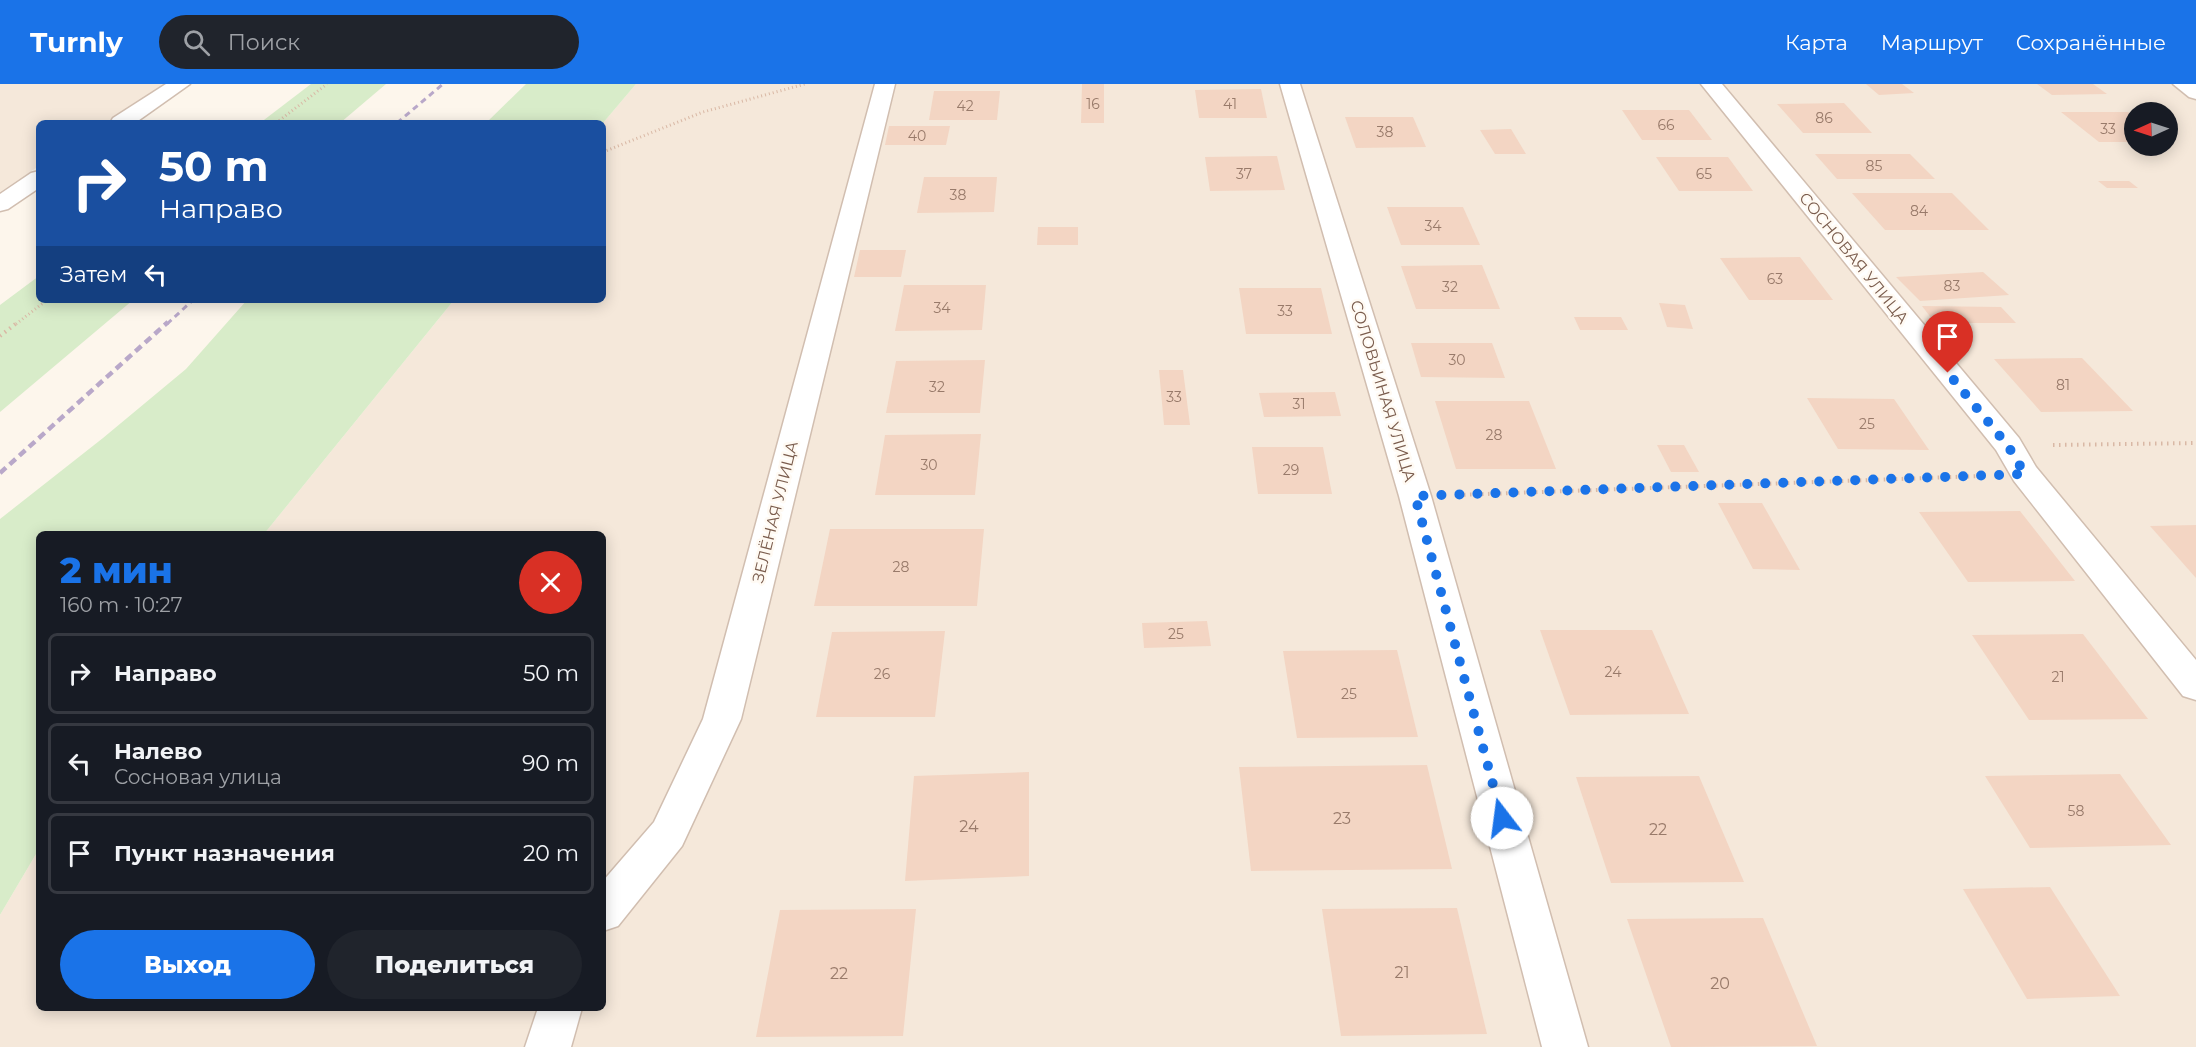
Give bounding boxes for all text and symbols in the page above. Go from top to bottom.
search box [159,15,579,69]
text: Turnly [30,25,123,59]
icon: search [180,26,213,59]
text: Поиск [228,29,300,56]
text: Карта [1785,30,1848,55]
text: Маршрут [1881,30,1983,55]
text: Сохранённые [2016,30,2166,55]
house number: 16 [1086,95,1100,113]
house number: 41 [1223,95,1237,113]
house number: 42 [956,97,974,115]
north arrow [2124,102,2178,156]
map controls [2124,102,2178,156]
house number: 86 [1815,109,1833,127]
house number: 66 [1657,116,1675,134]
house number: 33 [2100,120,2116,138]
house number: 38 [1377,123,1393,141]
house number: 40 [908,127,926,145]
text: 50 m [159,140,268,192]
icon: right [60,144,138,222]
house number: 85 [1866,157,1883,175]
house number: 37 [1236,165,1252,183]
house number: 65 [1696,165,1712,183]
house number: 38 [950,186,966,204]
street label: СОСНОВАЯ УЛИЦА [1795,189,1913,328]
text: Направо [159,192,283,225]
house number: 84 [1910,202,1929,220]
house number: 34 [1424,217,1442,235]
icon: left [139,258,172,291]
text: Затем [60,261,127,288]
house number: 63 [1767,270,1783,288]
house number: 83 [1944,277,1961,295]
house number: 32 [1442,278,1458,296]
street label: СОЛОВЬИНАЯ УЛИЦА [1346,298,1420,484]
house number: 34 [933,299,951,317]
house number: 33 [1277,302,1293,320]
pin [1922,311,1973,373]
icon: arrive [1931,320,1964,353]
house number: 30 [1448,351,1466,369]
house number: 81 [2056,376,2070,394]
house number: 32 [929,378,945,396]
house number: 33 [1166,388,1182,406]
house number: 31 [1293,395,1305,413]
house number: 25 [1859,415,1875,433]
house number: 28 [1486,426,1503,444]
street label: ЗЕЛЁНАЯ УЛИЦА [747,439,802,585]
house number: 30 [920,456,938,474]
house number: 29 [1283,461,1299,479]
text: 2 мин [60,548,173,592]
button: close [519,551,582,614]
house number: 28 [893,558,910,576]
text: 160 m · 10:27 [60,593,182,617]
house number: 25 [1168,625,1184,643]
icon: right [63,657,96,690]
text: Направо [114,660,217,687]
text: 50 m [523,660,579,687]
house number: 24 [1605,663,1622,681]
house number: 26 [874,665,891,683]
house number: 21 [2051,668,2065,686]
house number: 25 [1341,685,1357,703]
text: Налево [114,738,202,765]
icon: left [63,747,96,780]
text: 90 m [522,750,579,777]
text: Сосновая улица [114,765,282,789]
position arrow [1470,786,1534,850]
house number: 58 [2068,802,2084,820]
house number: 23 [1333,809,1351,828]
house number: 24 [959,817,979,836]
house number: 22 [1649,820,1667,839]
icon: arrive [63,837,96,870]
text: Пункт назначения [114,840,335,867]
text: 20 m [523,840,579,867]
button: Выход [60,930,315,999]
button: Поделиться [327,930,582,999]
house number: 21 [1395,963,1409,982]
house number: 22 [830,964,848,983]
house number: 20 [1710,974,1730,993]

